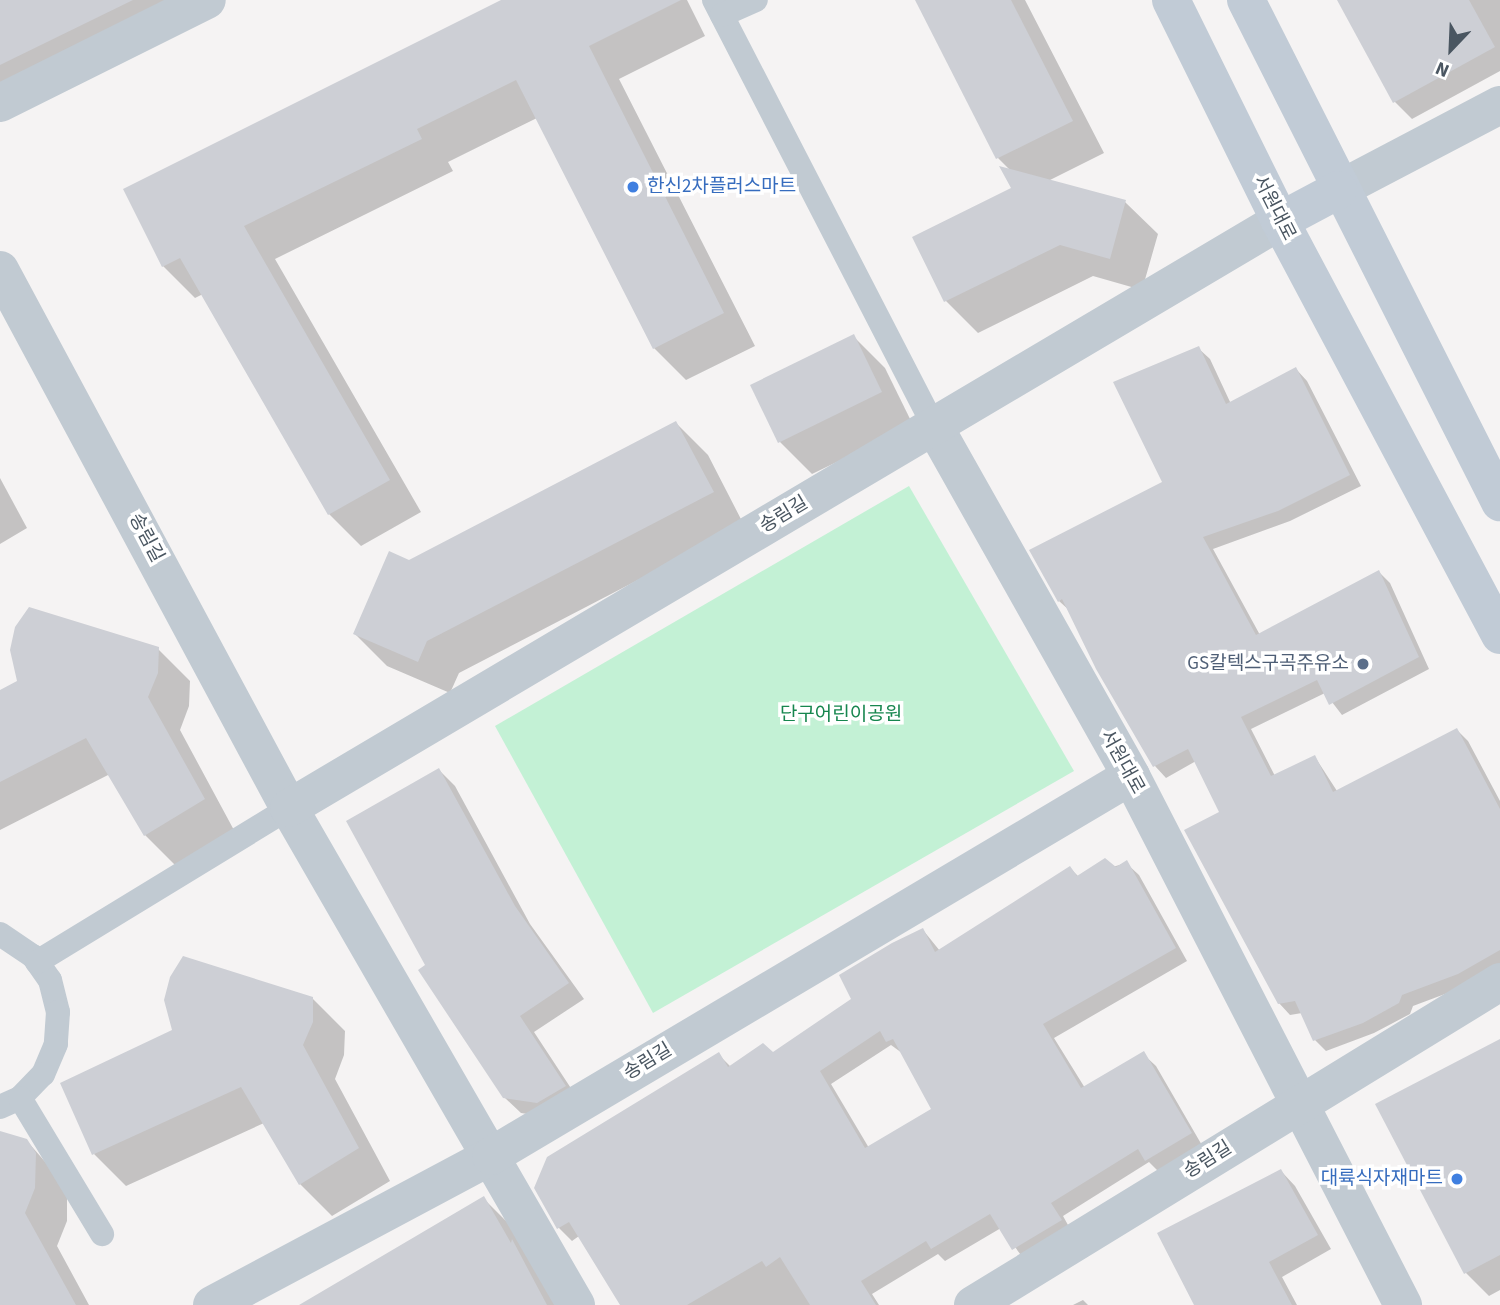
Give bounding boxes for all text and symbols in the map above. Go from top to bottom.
north arrow [1416,14,1486,84]
text: N [1432,54,1454,84]
street label: 서원대로 [1248,172,1300,244]
place label: 한신2차플러스마트 [647,176,796,198]
marker: 한신2차플러스마트 [625,179,641,195]
street label: 송림길 [756,492,812,538]
street label: 송림길 [124,509,168,567]
place label: GS칼텍스구곡주유소 [1187,653,1349,675]
marker: GS칼텍스구곡주유소 [1355,656,1371,672]
park label: 단구어린이공원 [780,704,902,726]
street label: 서원대로 [1095,726,1149,798]
street label: 송림길 [620,1039,676,1085]
street label: 송림길 [1180,1136,1236,1184]
place label: 대륙식자재마트 [1321,1168,1443,1190]
marker: 대륙식자재마트 [1449,1171,1465,1187]

